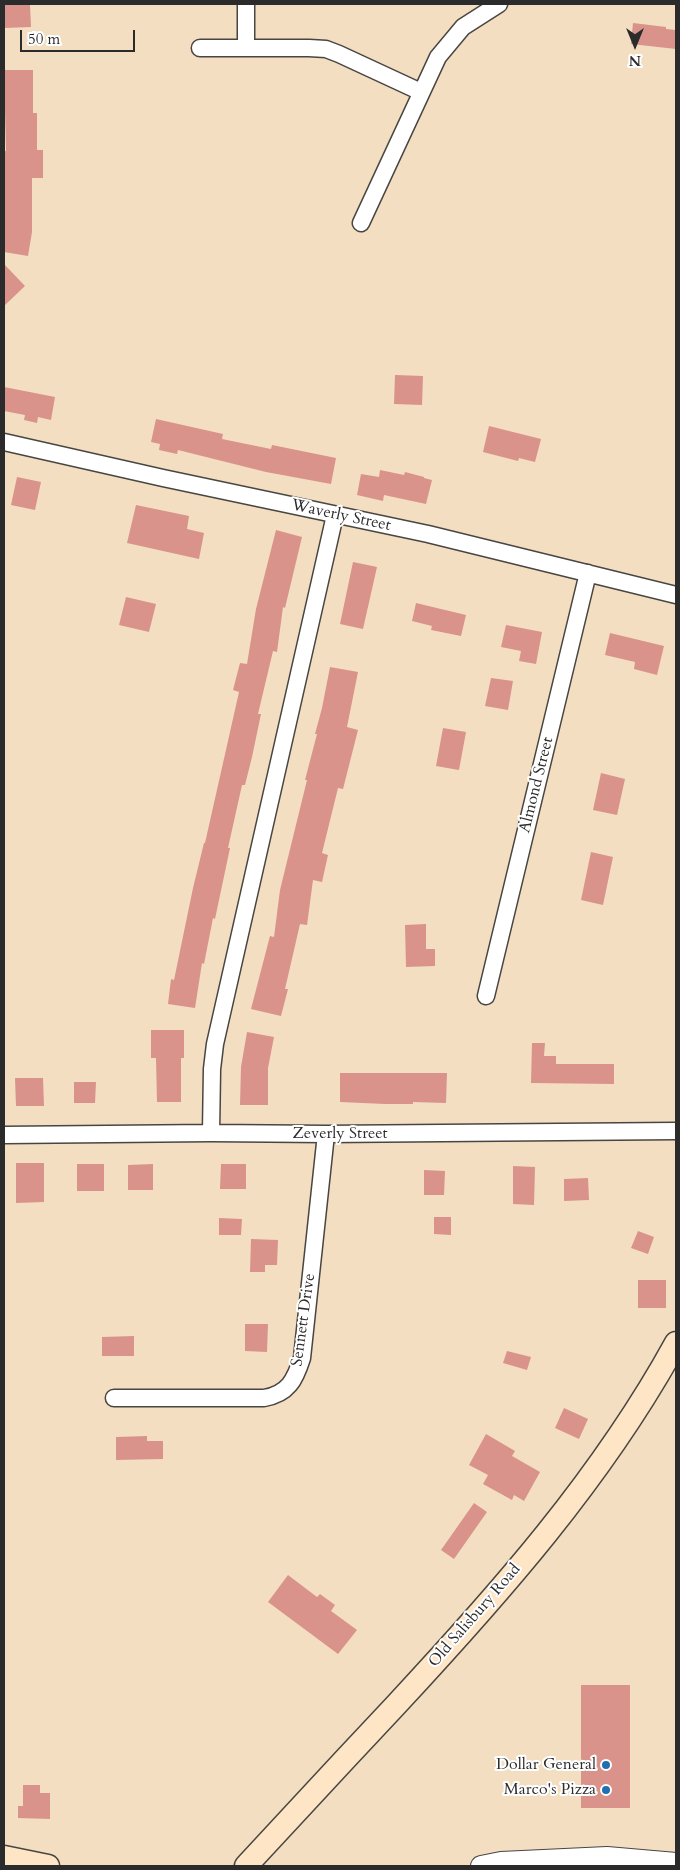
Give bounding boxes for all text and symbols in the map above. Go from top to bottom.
scale bar [22,20,138,52]
north arrow [610,20,660,70]
text: 50 m [28,29,60,49]
text: N [629,51,641,70]
street label: Waverly Street [290,496,392,536]
street label: Almond Street [516,735,558,835]
street label: Zeverly Street [292,1124,388,1144]
street label: Sennett Drive [288,1272,320,1368]
street label: Old Salisbury Road [425,1560,525,1672]
place label: Dollar General [496,1755,596,1775]
marker: Dollar General [600,1759,612,1771]
place label: Marco's Pizza [504,1780,596,1800]
marker: Marco's Pizza [600,1784,612,1796]

